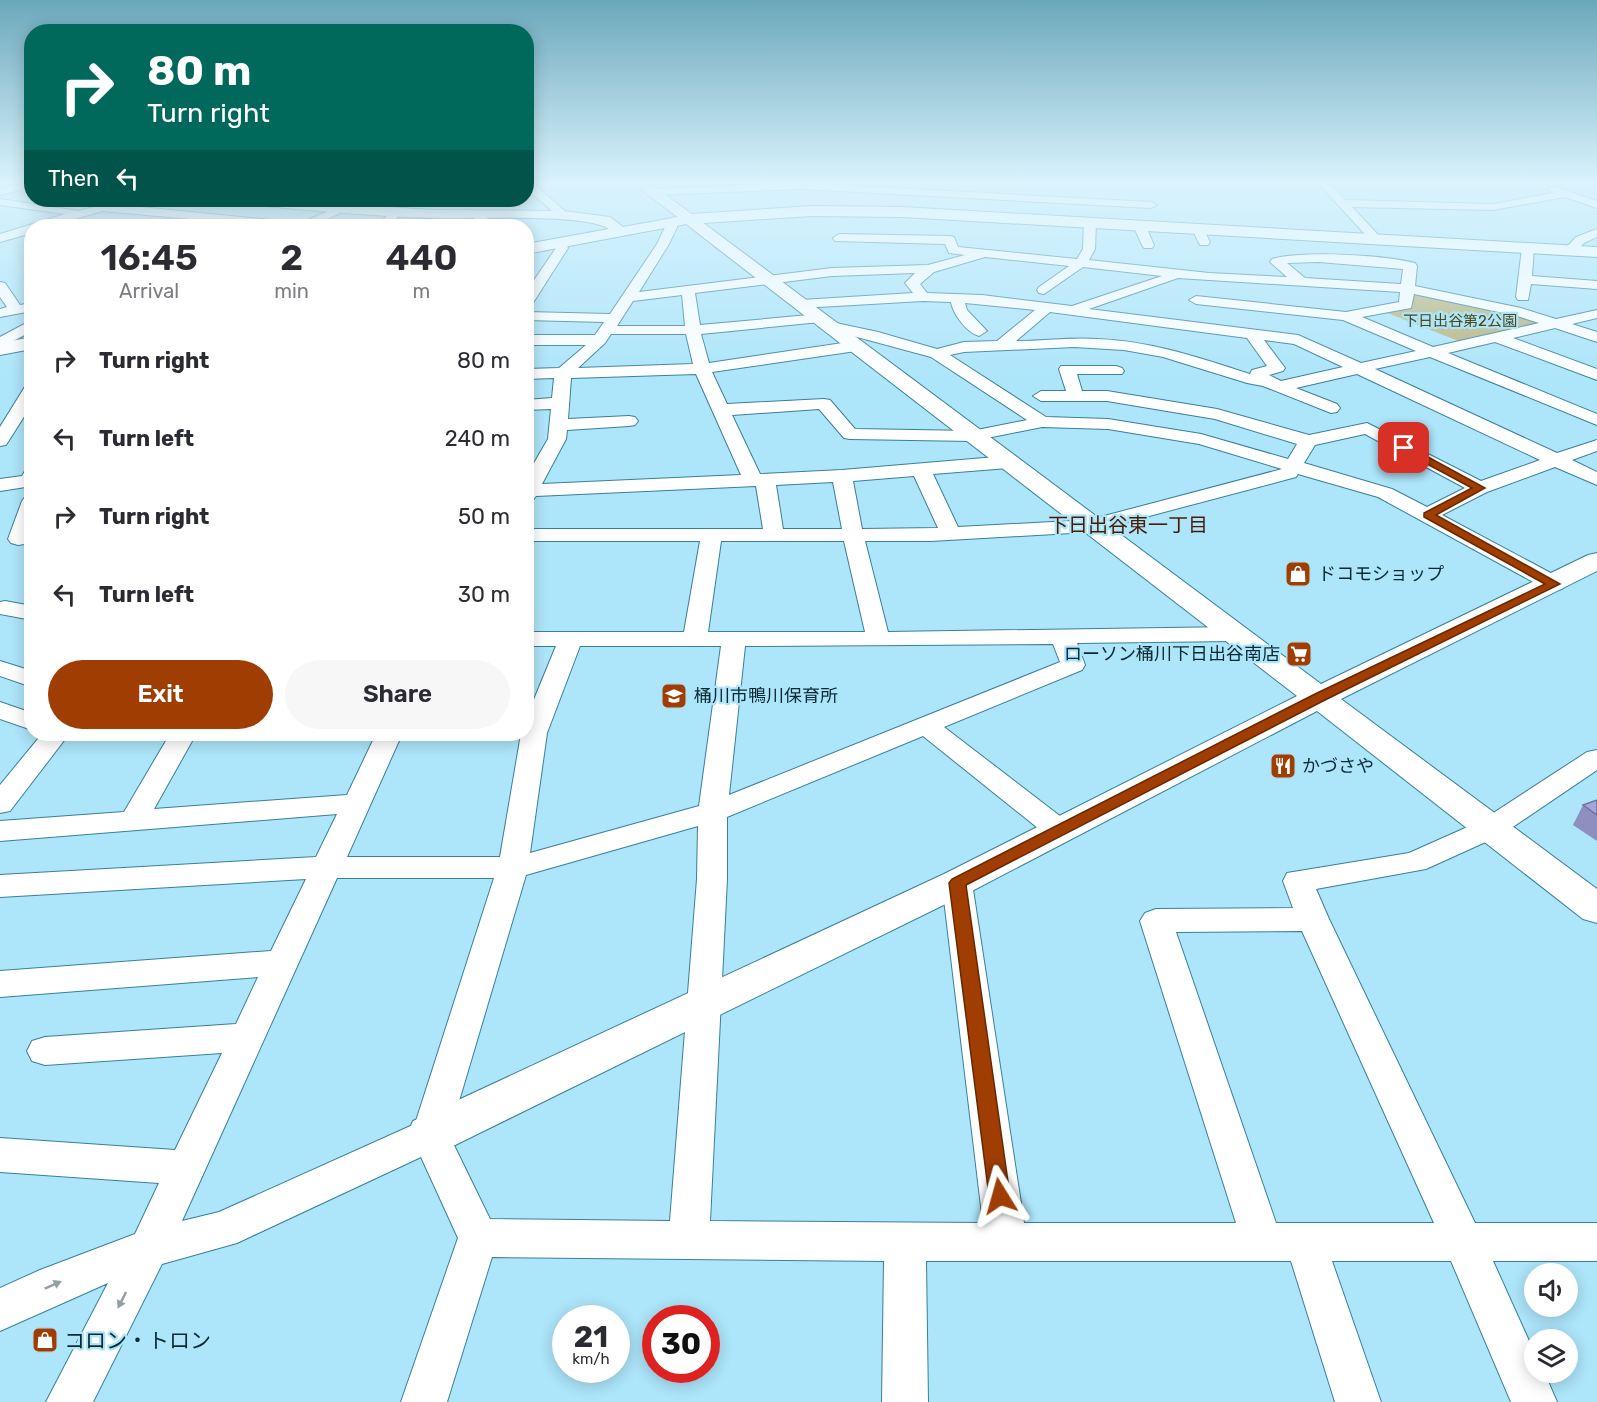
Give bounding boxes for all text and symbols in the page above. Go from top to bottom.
text: 80 m [147,46,251,96]
icon: right [48,48,126,126]
text: Turn right [147,97,270,129]
icon: left [111,162,144,195]
text: Then [48,165,99,192]
text: 16:45 [101,236,198,279]
text: 2 [280,236,303,279]
text: 440 [385,236,458,279]
text: Arrival [119,279,179,303]
text: min [274,279,309,303]
text: m [413,279,430,303]
park label: 下日出谷第2公園 [1403,312,1517,330]
icon: right [48,344,81,377]
text: Turn right [99,347,209,374]
text: 80 m [457,347,510,374]
icon: left [48,422,81,455]
pin [1378,422,1429,473]
text: Turn left [99,425,194,452]
text: 240 m [445,425,510,452]
icon: arrive [1387,431,1420,464]
icon: right [48,500,81,533]
text: Turn right [99,503,209,530]
text: 50 m [458,503,510,530]
district label: 下日出谷東一丁目 [1048,513,1208,537]
shop icon: ドコモショップ [1283,559,1313,589]
place label: ドコモショップ [1318,563,1444,585]
icon: left [48,578,81,611]
text: Turn left [99,581,194,608]
text: 30 m [458,581,510,608]
supermarket icon: ローソン桶川下日出谷南店 [1284,639,1314,669]
place label: ローソン桶川下日出谷南店 [1064,643,1280,665]
button: Exit [48,660,273,729]
button: Share [285,660,510,729]
school or university icon: 桶川市鴨川保育所 [659,681,689,711]
place label: 桶川市鴨川保育所 [694,685,838,707]
restaurant icon: かづさや [1268,751,1298,781]
place label: かづさや [1302,755,1374,777]
position arrow [968,1164,1032,1228]
map controls [1524,1263,1578,1383]
button: sound [1524,1263,1578,1317]
one-way arrow [44,1280,62,1289]
one-way arrow [118,1291,127,1308]
speed limit sign: 30 [642,1305,720,1383]
text: 21 [574,1319,608,1355]
shop icon: コロン・トロン [30,1325,60,1355]
place label: コロン・トロン [64,1328,211,1353]
button: layers [1524,1329,1578,1383]
text: km/h [572,1350,610,1368]

